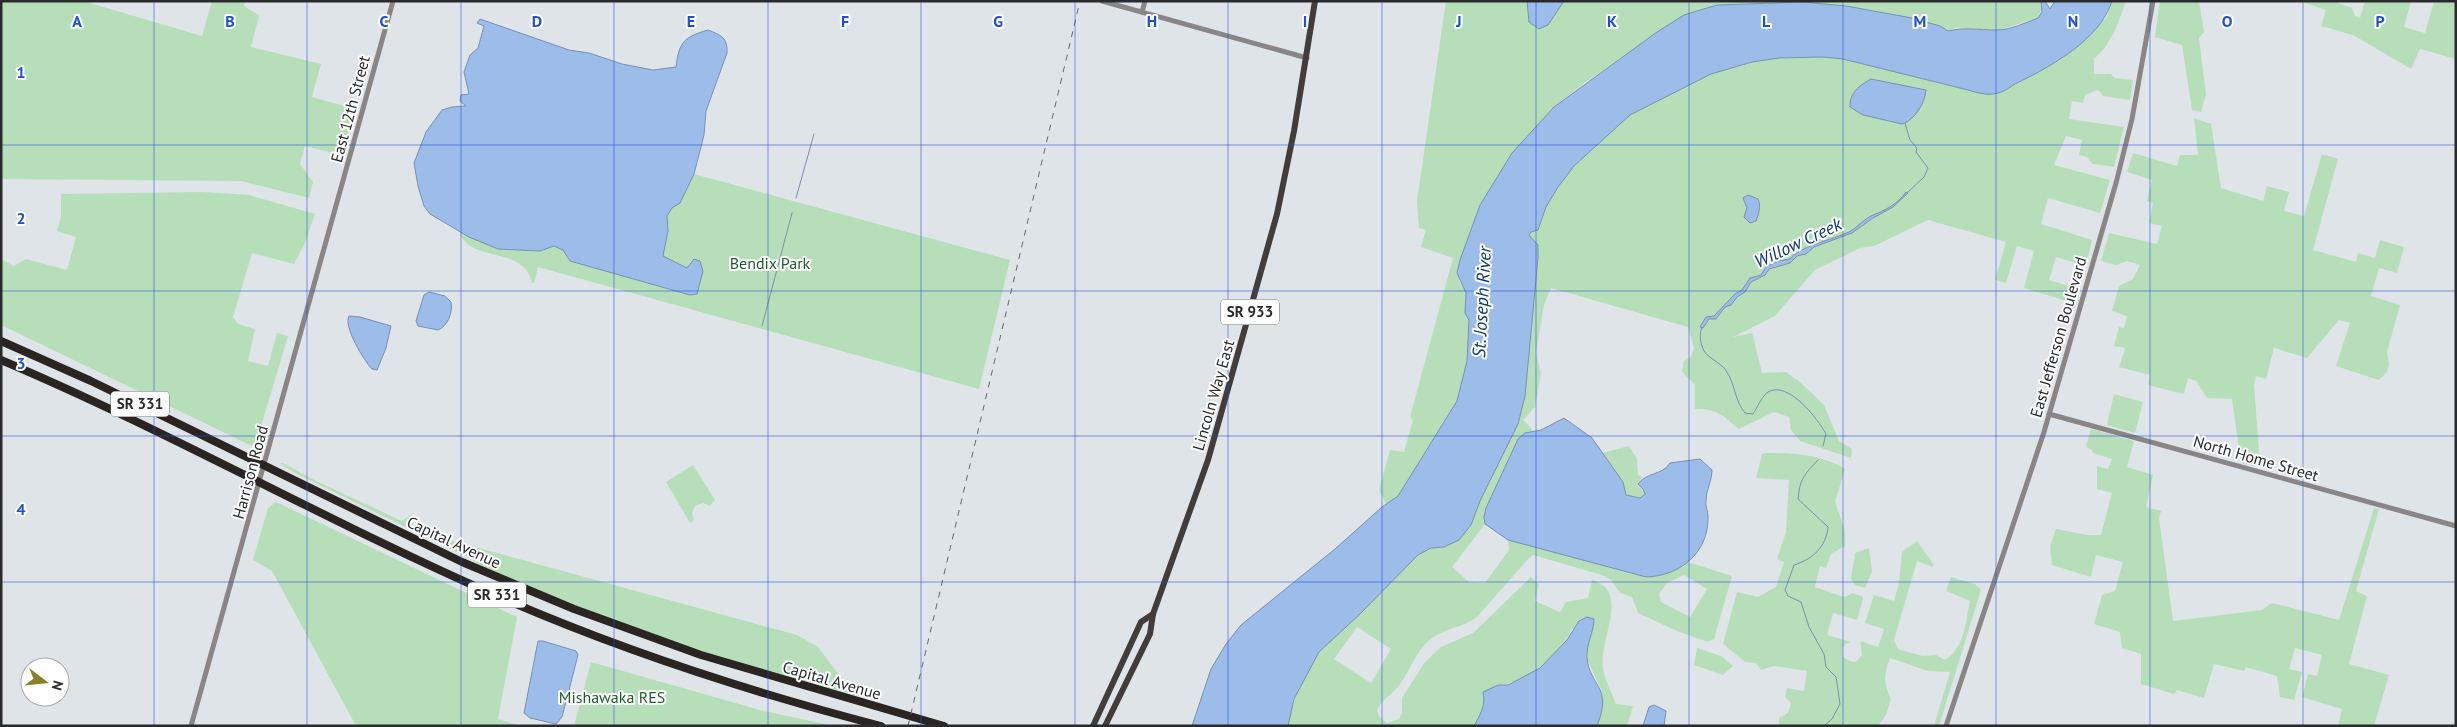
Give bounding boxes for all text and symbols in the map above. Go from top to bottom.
text: A [72,11,82,31]
text: B [225,11,235,31]
text: C [380,11,389,31]
text: D [532,11,542,31]
text: E [687,11,695,31]
text: F [841,11,849,31]
text: G [993,11,1003,31]
text: H [1147,11,1157,31]
text: I [1303,11,1307,31]
text: J [1455,11,1462,31]
text: K [1607,11,1617,31]
text: L [1762,11,1771,31]
text: M [1914,11,1926,31]
text: N [2068,11,2078,31]
text: O [2222,11,2233,31]
text: P [2375,11,2385,31]
street label: East 12th Street [326,53,374,165]
text: 1 [16,62,26,82]
text: 2 [16,208,26,228]
water label: Willow Creek [1750,212,1846,273]
water label: St. Joseph River [1467,245,1496,358]
park label: Bendix Park [730,253,811,273]
street label: East Jefferson Boulevard [2025,254,2091,420]
road number: SR 933 [1221,300,1279,324]
street label: Lincoln Way East [1188,337,1239,453]
text: 3 [16,353,26,373]
road number: SR 331 [111,392,169,416]
street label: Harrison Road [228,423,272,521]
street label: North Home Street [2191,431,2321,486]
text: 4 [16,499,26,519]
street label: Capital Avenue [404,511,504,573]
road number: SR 331 [468,582,526,608]
street label: Capital Avenue [780,656,884,704]
north arrow [20,657,70,707]
text: N [48,679,67,692]
park label: Mishawaka RES [559,687,665,707]

